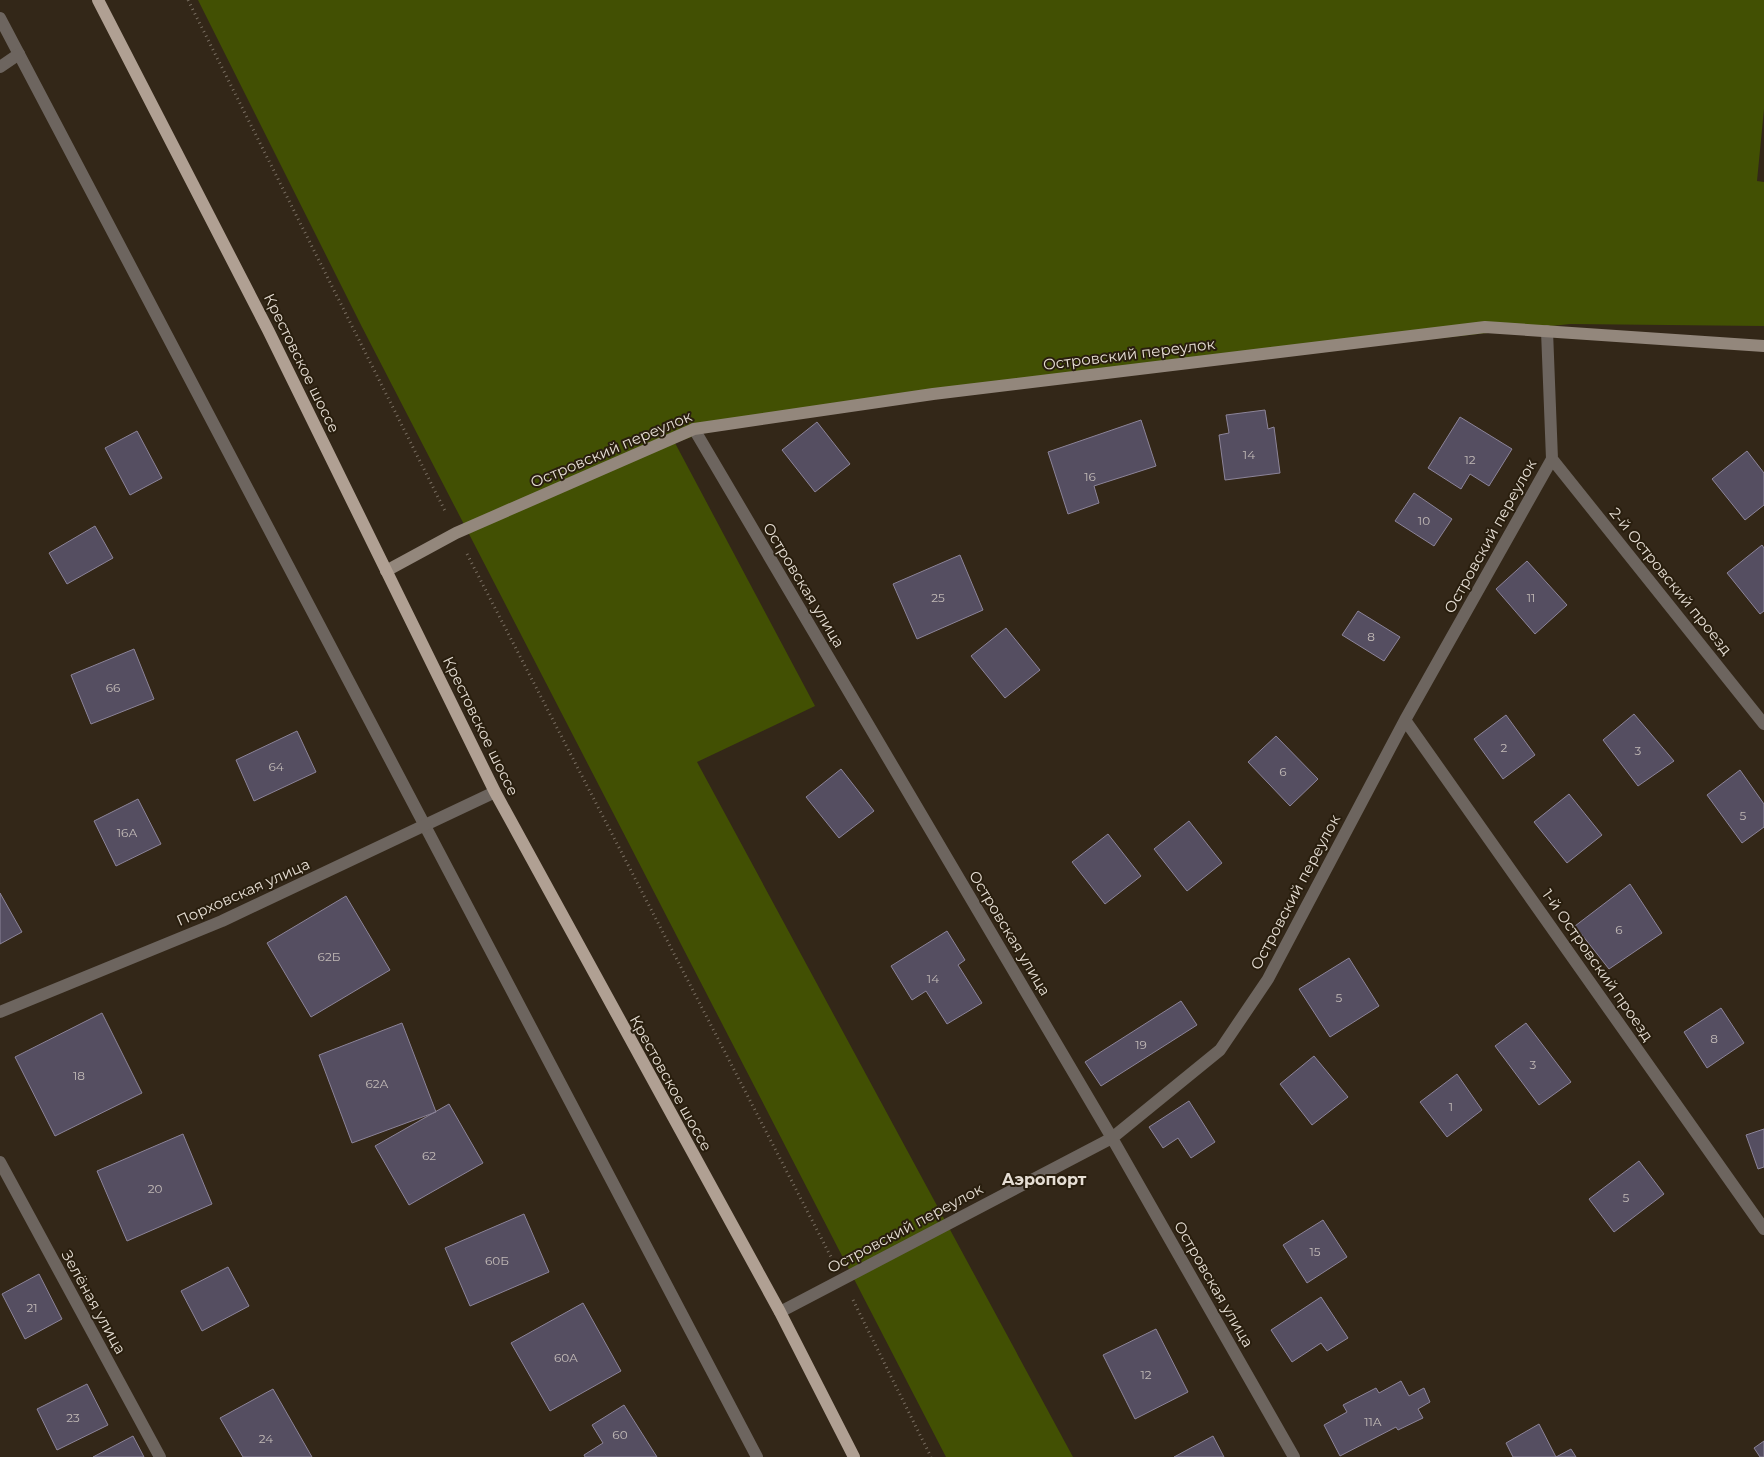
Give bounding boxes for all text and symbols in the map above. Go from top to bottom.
street label: Крестовское шоссе [260,290,344,436]
street label: Островский переулок [1042,334,1216,374]
street label: Островский переулок [527,406,695,492]
house number: 14 [1243,447,1255,462]
house number: 12 [1464,452,1476,467]
street label: Островский переулок [1440,455,1540,616]
house number: 16 [1084,469,1096,484]
street label: 2-й Островский проезд [1606,503,1736,659]
house number: 10 [1418,513,1430,528]
street label: Островская улица [759,519,849,651]
house number: 25 [931,590,945,605]
house number: 11 [1527,590,1535,605]
house number: 8 [1367,629,1375,644]
street label: Крестовское шоссе [439,653,523,799]
house number: 66 [106,680,120,695]
house number: 2 [1501,740,1508,755]
house number: 3 [1635,743,1642,758]
house number: 64 [268,759,284,774]
house number: 6 [1279,764,1287,779]
house number: 5 [1740,808,1747,823]
street label: Островский переулок [1246,811,1344,973]
house number: 16А [117,825,137,840]
street label: Порховская улица [173,854,313,930]
street label: Островская улица [965,867,1055,999]
street label: 1-й Островский проезд [1538,885,1658,1045]
house number: 6 [1615,922,1623,937]
house number: 62Б [318,949,341,964]
house number: 14 [927,971,939,986]
house number: 5 [1336,990,1343,1005]
street label: Крестовское шоссе [626,1012,716,1154]
house number: 8 [1710,1031,1718,1046]
house number: 19 [1135,1037,1147,1052]
house number: 3 [1530,1057,1537,1072]
house number: 18 [73,1068,85,1083]
house number: 62А [365,1076,389,1091]
house number: 1 [1449,1099,1453,1114]
house number: 62 [422,1148,436,1163]
district label: Аэропорт [1002,1170,1087,1189]
street label: Островский переулок [824,1179,986,1277]
house number: 20 [148,1181,162,1196]
house number: 5 [1623,1190,1630,1205]
street label: Островская улица [1170,1217,1258,1351]
house number: 15 [1309,1244,1321,1259]
street label: Зелёная улица [58,1247,130,1357]
house number: 60Б [485,1253,509,1268]
house number: 21 [26,1300,38,1315]
house number: 60А [554,1350,578,1365]
house number: 12 [1140,1367,1152,1382]
house number: 23 [66,1410,80,1425]
house number: 11А [1364,1414,1382,1429]
house number: 60 [612,1427,628,1442]
house number: 24 [259,1431,273,1446]

